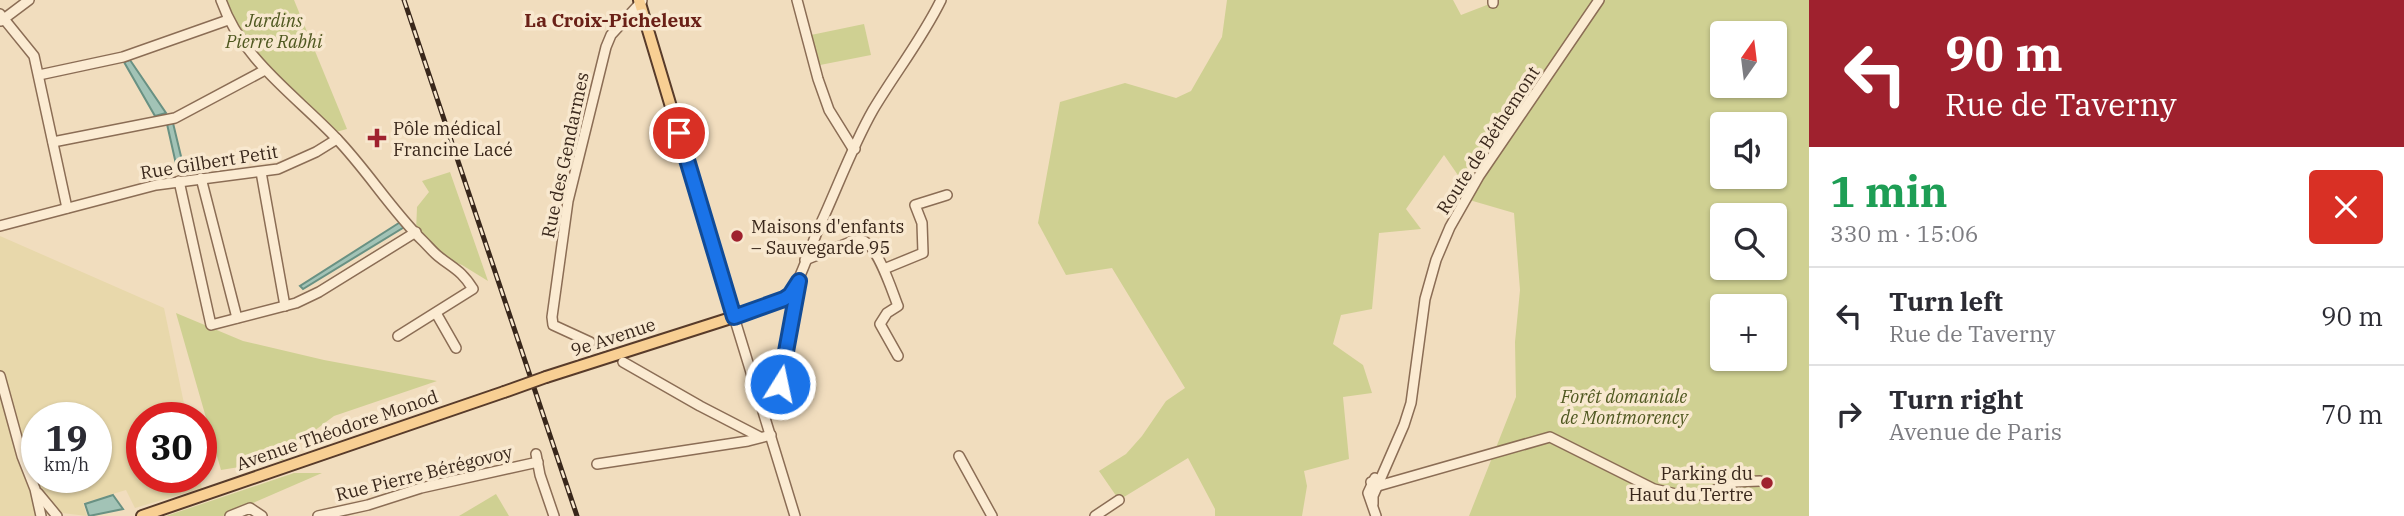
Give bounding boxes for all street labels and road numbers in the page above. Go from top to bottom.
street label: Route de Béthemont [1431,62,1545,218]
street label: Rue des Gendarmes [536,70,594,240]
street label: Rue Gilbert Petit [138,140,280,184]
street label: 9e Avenue [568,312,658,362]
street label: Avenue Théodore Monod [233,385,441,475]
street label: Rue Pierre Bérégovoy [333,440,515,506]

